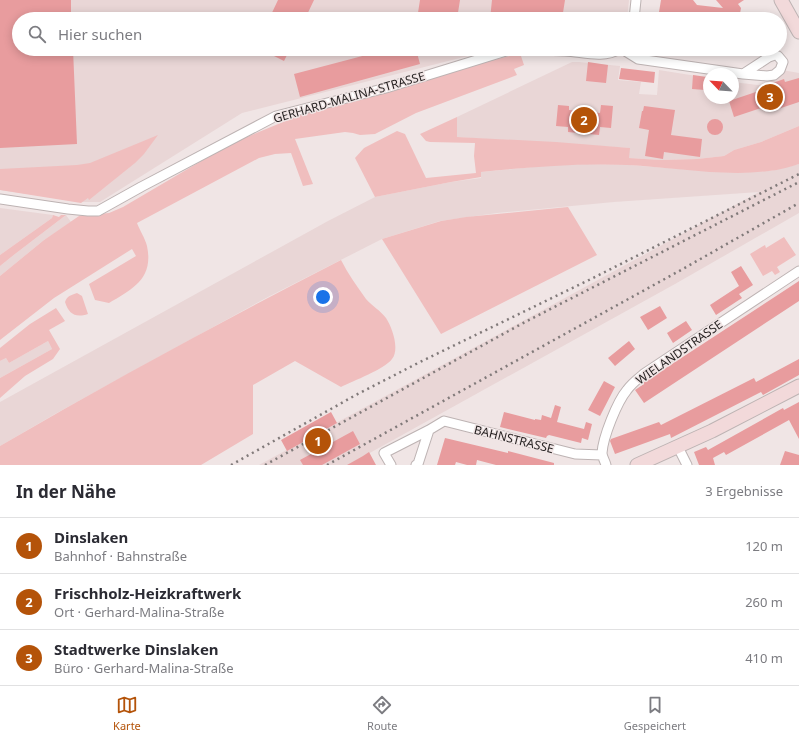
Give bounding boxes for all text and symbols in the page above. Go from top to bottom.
search box [12,12,787,56]
icon: search [26,23,48,45]
text: Hier suchen [58,24,142,44]
street label: GERHARD-MALINA-STRASSE [271,67,427,127]
north arrow [703,68,739,104]
pin: 3 [757,82,783,112]
pin: 2 [571,105,597,135]
your location [313,287,333,307]
street label: WIELANDSTRASSE [632,316,726,388]
street label: BAHNSTRASSE [472,421,556,457]
pin: 1 [305,426,331,456]
text: In der Nähe [16,480,116,503]
text: 3 Ergebnisse [705,482,783,500]
text: Dinslaken [54,527,128,547]
text: 1 [25,537,33,555]
text: 120 m [745,537,783,555]
text: Bahnhof · Bahnstraße [54,547,187,565]
text: Frischholz-Heizkraftwerk [54,583,241,603]
text: 2 [25,593,33,611]
text: 260 m [745,593,783,611]
text: Ort · Gerhard-Malina-Straße [54,603,224,621]
text: Stadtwerke Dinslaken [54,639,219,659]
text: 3 [25,649,33,667]
text: 410 m [745,649,783,667]
text: Büro · Gerhard-Malina-Straße [54,659,234,677]
tab: Karte [113,694,141,733]
tab: Route [367,694,398,733]
tab: Gespeichert [624,694,686,733]

